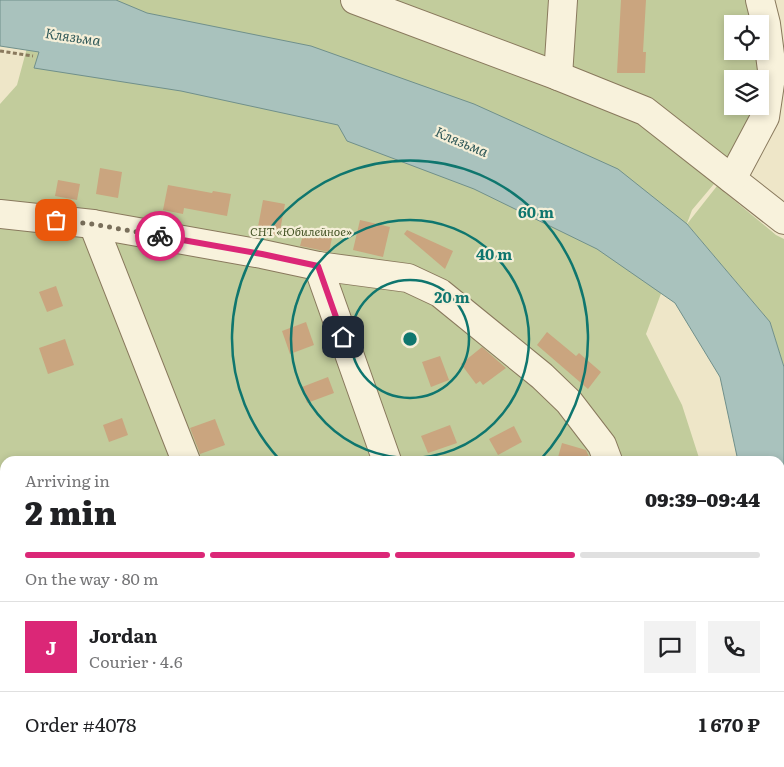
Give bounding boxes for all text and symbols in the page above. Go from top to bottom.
map controls [724,15,769,115]
button: locate [724,15,769,60]
water label: Клязьма [44,22,102,50]
button: layers [724,70,769,115]
water label: Клязьма [432,121,492,161]
pin [35,199,77,241]
text: 60 m [518,200,554,223]
icon: bag [42,206,70,234]
courier [135,211,185,261]
icon: bike [146,222,174,250]
park label: СНТ «Юбилейное» [250,222,352,240]
text: 40 m [476,242,512,265]
text: 20 m [434,285,470,308]
pin [322,316,364,358]
icon: home [329,323,357,351]
centre of rings [401,330,419,348]
text: Arriving in [25,468,110,492]
text: 09:39–09:44 [645,485,760,513]
text: 2 min [25,487,117,535]
text: On the way · 80 m [25,566,159,590]
text: Jordan [89,621,158,649]
button: chat [644,621,696,673]
button: phone [708,621,760,673]
text: J [46,633,56,661]
text: Courier · 4.6 [89,649,183,673]
text: Order #4078 [25,710,137,738]
text: 1 670 ₽ [699,710,760,738]

